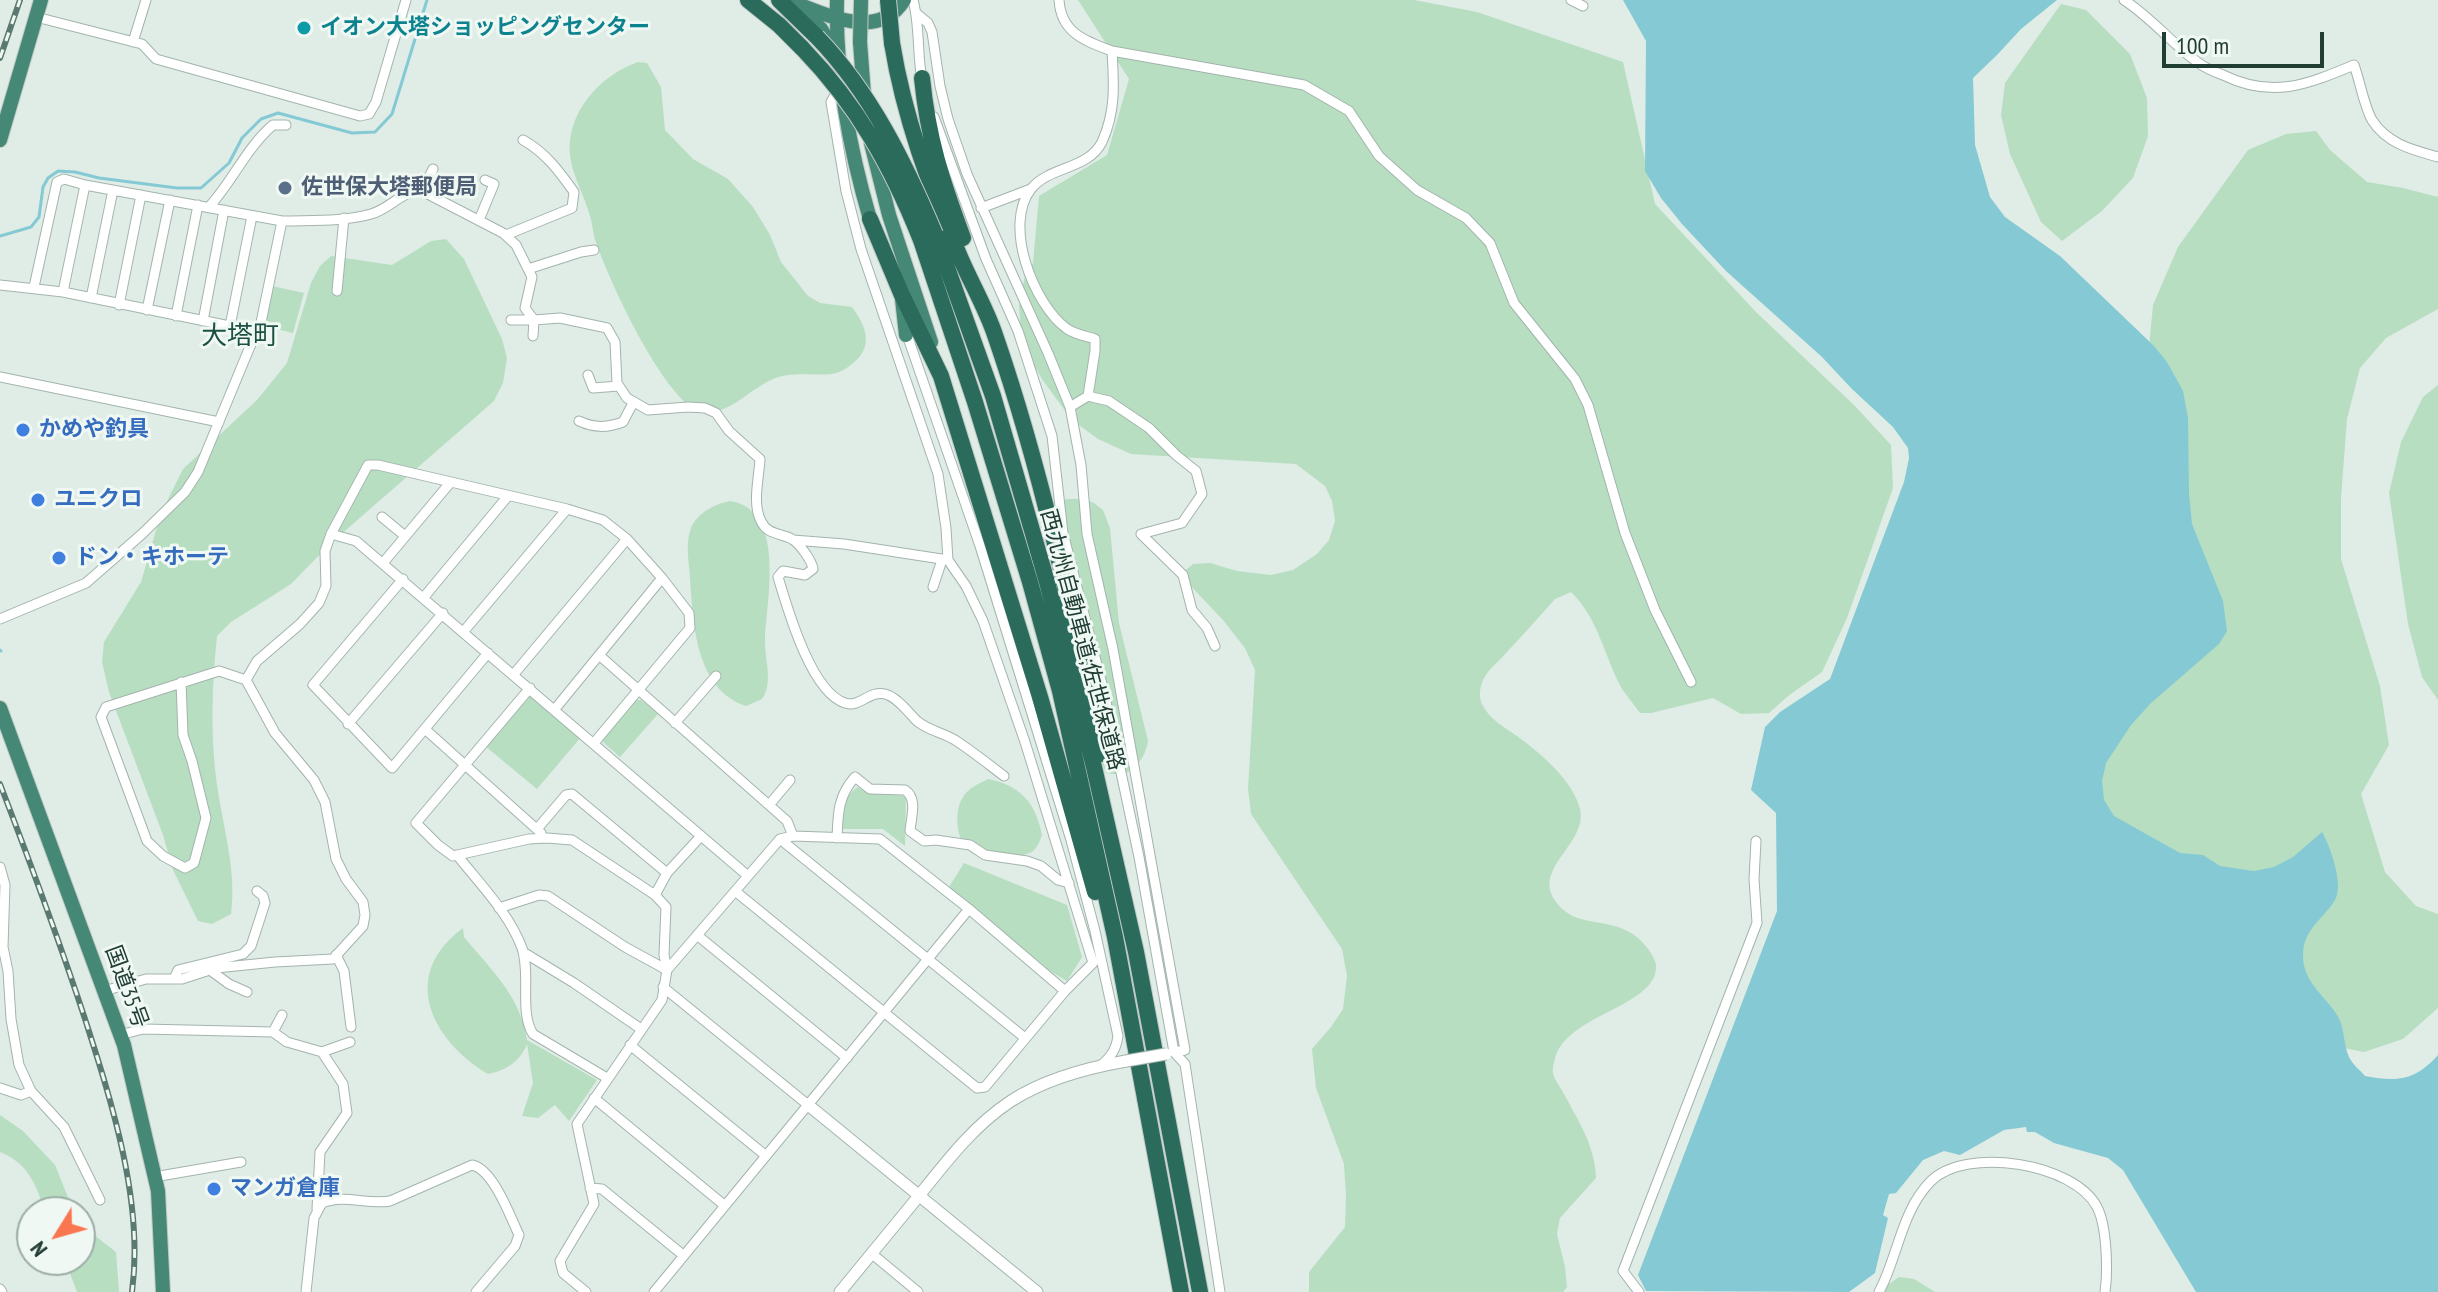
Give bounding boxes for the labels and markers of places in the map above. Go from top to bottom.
place label: イオン大塔ショッピングセンター [320,15,650,41]
marker: イオン大塔ショッピングセンター [295,19,313,37]
place label: 佐世保大塔郵便局 [301,175,477,201]
marker: 佐世保大塔郵便局 [276,179,294,197]
place label: かめや釣具 [39,417,149,443]
marker: かめや釣具 [14,421,32,439]
place label: ユニクロ [54,487,142,513]
marker: ユニクロ [29,491,47,509]
place label: ドン・キホーテ [75,545,229,571]
marker: ドン・キホーテ [50,549,68,567]
place label: マンガ倉庫 [230,1176,340,1202]
marker: マンガ倉庫 [205,1180,223,1198]

